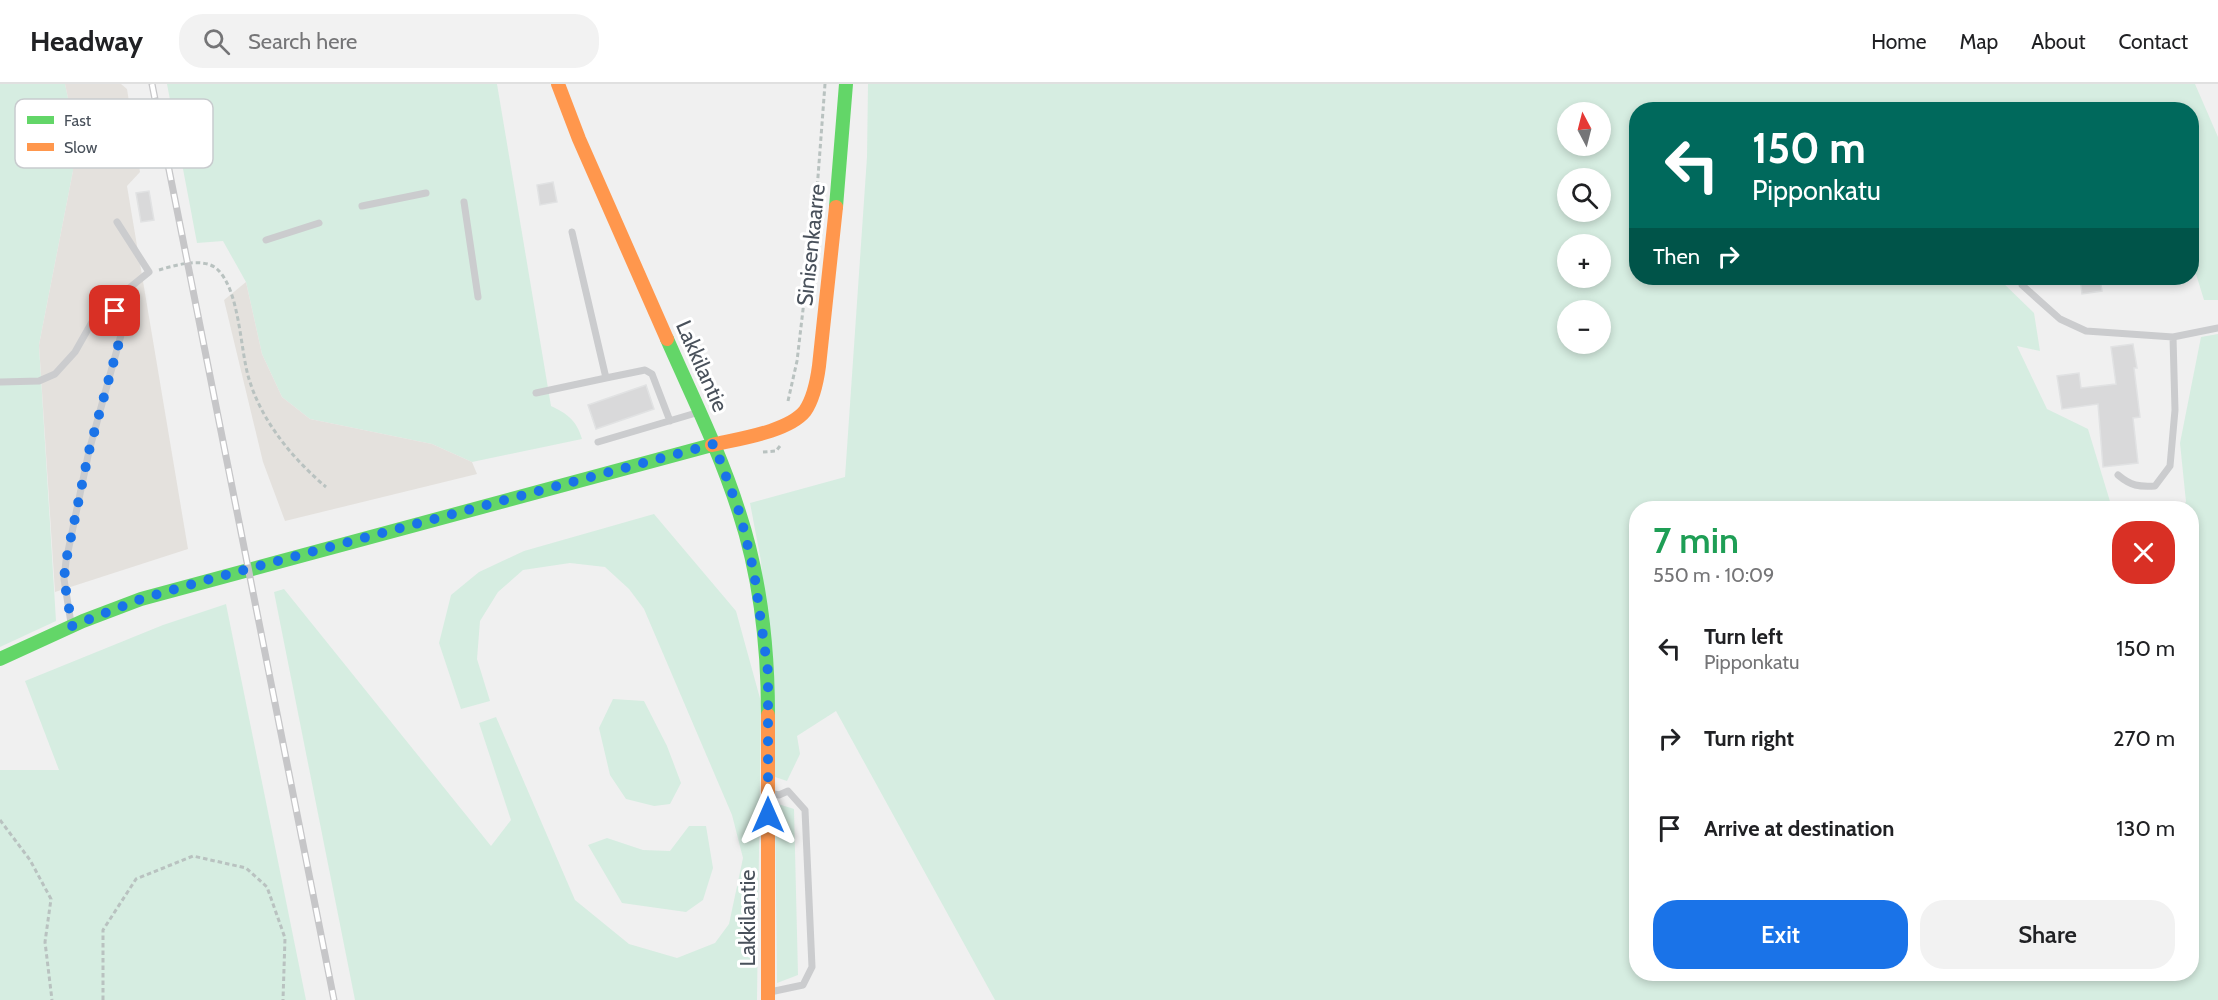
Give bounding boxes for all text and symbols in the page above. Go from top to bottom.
search box [179,14,599,68]
text: Headway [30,24,143,58]
icon: search [200,25,233,58]
text: Search here [248,28,357,55]
text: Home [1871,29,1927,54]
text: Map [1960,29,1998,54]
text: About [2031,29,2085,54]
text: Contact [2118,29,2188,54]
legend [15,99,213,168]
north arrow [1557,102,1611,156]
map controls [1557,102,1611,354]
text: Fast [64,111,92,130]
text: 150 m [1752,122,1866,174]
icon: left [1653,126,1731,204]
text: Slow [64,138,98,157]
button: search [1557,168,1611,222]
text: Pipponkatu [1752,174,1881,207]
street label: Sinisenkaarre [791,183,831,307]
button: + [1557,234,1611,288]
icon: right [1712,240,1745,273]
text: Then [1653,243,1700,270]
pin [89,285,140,336]
icon: arrive [98,294,131,327]
button: − [1557,300,1611,354]
street label: Lakkilantie [670,316,734,416]
text: 7 min [1653,518,1739,562]
button: close [2112,521,2175,584]
text: 550 m · 10:09 [1653,563,1774,587]
text: Turn left [1704,623,1783,650]
icon: left [1653,632,1686,665]
text: 150 m [2116,635,2175,662]
text: Pipponkatu [1704,650,1800,674]
icon: right [1653,722,1686,755]
text: Turn right [1704,725,1794,752]
text: 270 m [2113,725,2175,752]
position arrow [736,783,800,847]
icon: arrive [1653,812,1686,845]
text: Arrive at destination [1704,815,1894,842]
text: 130 m [2116,815,2175,842]
street label: Lakkilantie [734,869,761,967]
button: Exit [1653,900,1908,969]
button: Share [1920,900,2175,969]

